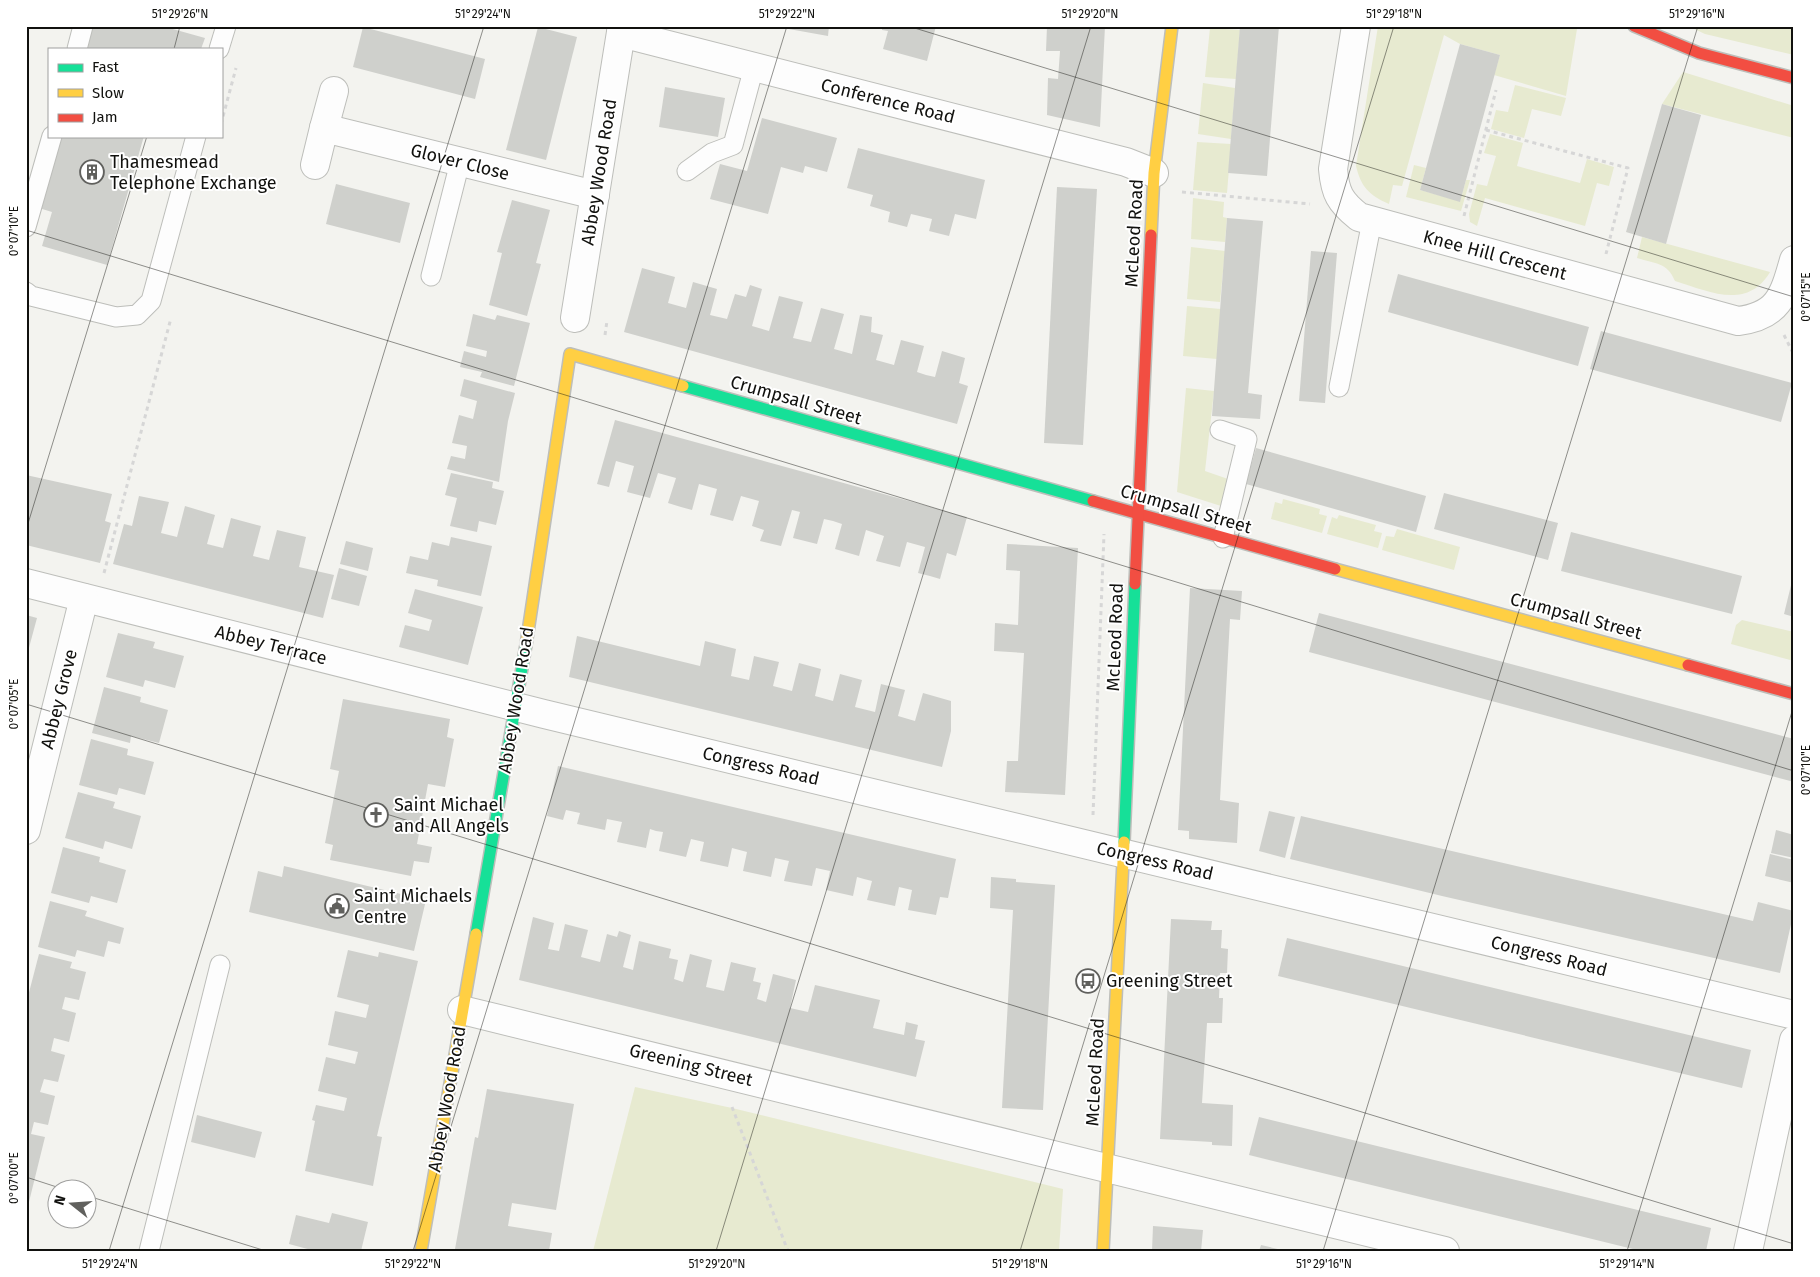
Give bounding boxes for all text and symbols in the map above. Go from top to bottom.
text: 51°29'26"N [152,7,208,21]
text: 51°29'24"N [455,7,511,21]
text: 51°29'22"N [759,7,815,21]
text: 51°29'20"N [1061,7,1119,21]
text: 51°29'18"N [1366,7,1422,21]
text: 51°29'16"N [1669,7,1725,21]
legend [48,48,222,138]
text: Fast [92,58,119,76]
street label: Conference Road [819,74,957,128]
text: Slow [92,84,124,102]
street label: Abbey Wood Road [577,97,621,247]
text: Jam [92,108,118,126]
street label: Glover Close [408,139,512,185]
place label: Thamesmead Telephone Exchange [110,151,277,194]
building icon: Thamesmead Telephone Exchange [79,159,105,185]
street label: McLeod Road [1120,178,1148,288]
text: 0°07'10"E [7,206,21,256]
street label: Knee Hill Crescent [1421,225,1570,285]
text: 0°07'15"E [1799,272,1813,322]
street label: Crumpsall Street [728,371,865,429]
street label: Crumpsall Street [1118,480,1255,538]
street label: McLeod Road [1102,582,1128,692]
street label: Crumpsall Street [1508,588,1645,644]
street label: Abbey Terrace [213,620,329,670]
street label: Abbey Wood Road [494,625,538,775]
street label: Abbey Grove [36,647,82,751]
text: 0°07'05"E [7,679,21,729]
street label: Congress Road [700,742,822,790]
text: 0°07'10"E [1799,745,1813,795]
place label: Saint Michael and All Angels [394,794,509,837]
church icon: Saint Michael and All Angels [363,802,389,828]
street label: Congress Road [1094,837,1216,885]
place label: Saint Michaels Centre [354,885,472,928]
public building icon: Saint Michaels Centre [324,893,350,919]
street label: Congress Road [1488,931,1610,981]
bus stop icon: Greening Street [1075,968,1101,994]
place label: Greening Street [1106,970,1233,992]
street label: McLeod Road [1081,1017,1109,1127]
street label: Abbey Wood Road [423,1024,471,1174]
street label: Greening Street [627,1039,756,1091]
text: 0°07'00"E [7,1152,21,1204]
north arrow [48,1180,98,1230]
text: N [51,1193,70,1207]
text: 51°29'24"N [82,1257,138,1271]
text: 51°29'22"N [385,1257,441,1271]
text: 51°29'20"N [688,1257,746,1271]
text: 51°29'18"N [992,1257,1048,1271]
text: 51°29'16"N [1296,1257,1352,1271]
text: 51°29'14"N [1599,1257,1655,1271]

